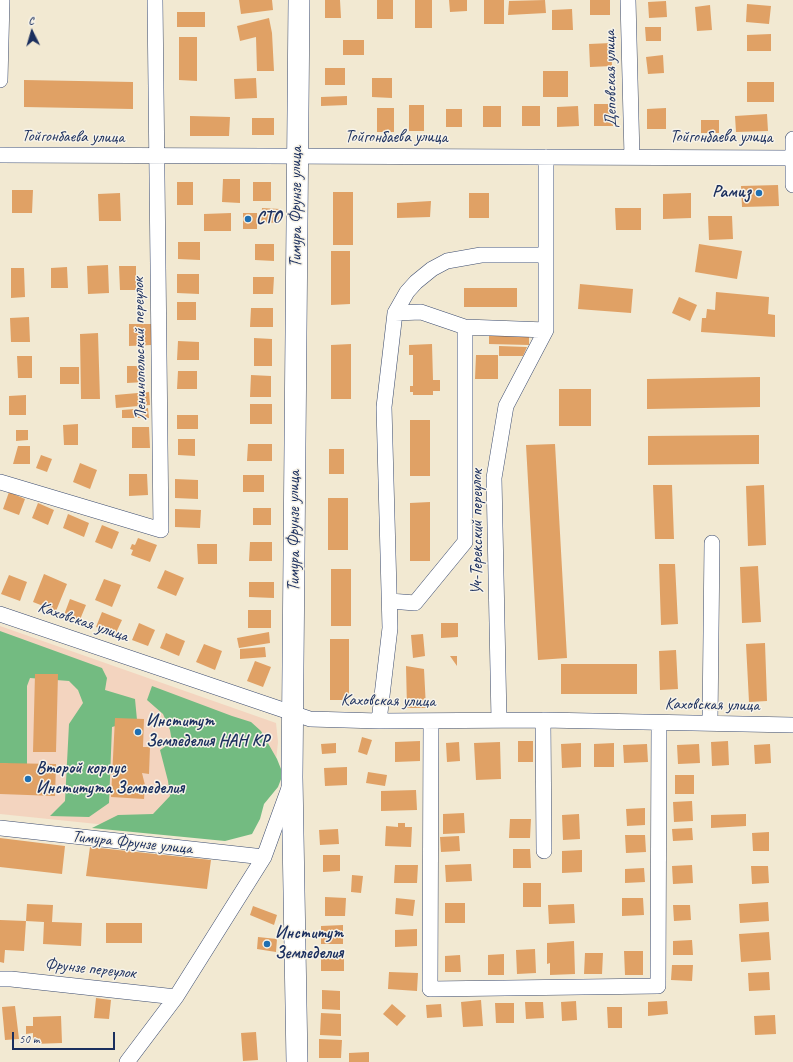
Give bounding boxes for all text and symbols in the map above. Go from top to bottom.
north arrow [12,12,52,52]
text: С [28,13,34,27]
street label: Деповская улица [600,30,622,128]
street label: Тойгонбаева улица [21,126,125,148]
street label: Тойгонбаева улица [345,128,447,148]
street label: Тойгонбаева улица [670,128,772,148]
street label: Тимура Фрунзе улица [287,147,307,267]
place label: Рамиз [712,183,751,203]
marker: Рамиз [754,188,764,198]
place label: СТО [256,209,281,229]
marker: СТО [243,214,253,224]
street label: Ленинопольский переулок [129,277,151,421]
street label: Уч-Терекский переулок [468,469,488,595]
street label: Тимура Фрунзе улица [285,471,305,591]
street label: Каховская улица [35,597,131,647]
street label: Каховская улица [341,690,435,712]
street label: Каховская улица [665,694,759,716]
place label: Институт Земледелия НАН КР [146,712,269,752]
marker: Институт Земледелия НАН КР [133,727,143,737]
place label: Второй корпус Института Земледелия [36,759,184,799]
marker: Второй корпус Института Земледелия [23,774,33,784]
street label: Тимура Фрунзе улица [71,827,193,859]
place label: Институт Земледелия [275,924,343,964]
marker: Институт Земледелия [262,939,272,949]
street label: Фрунзе переулок [44,954,136,984]
scale bar [14,1024,117,1050]
text: 50 m [19,1031,39,1047]

